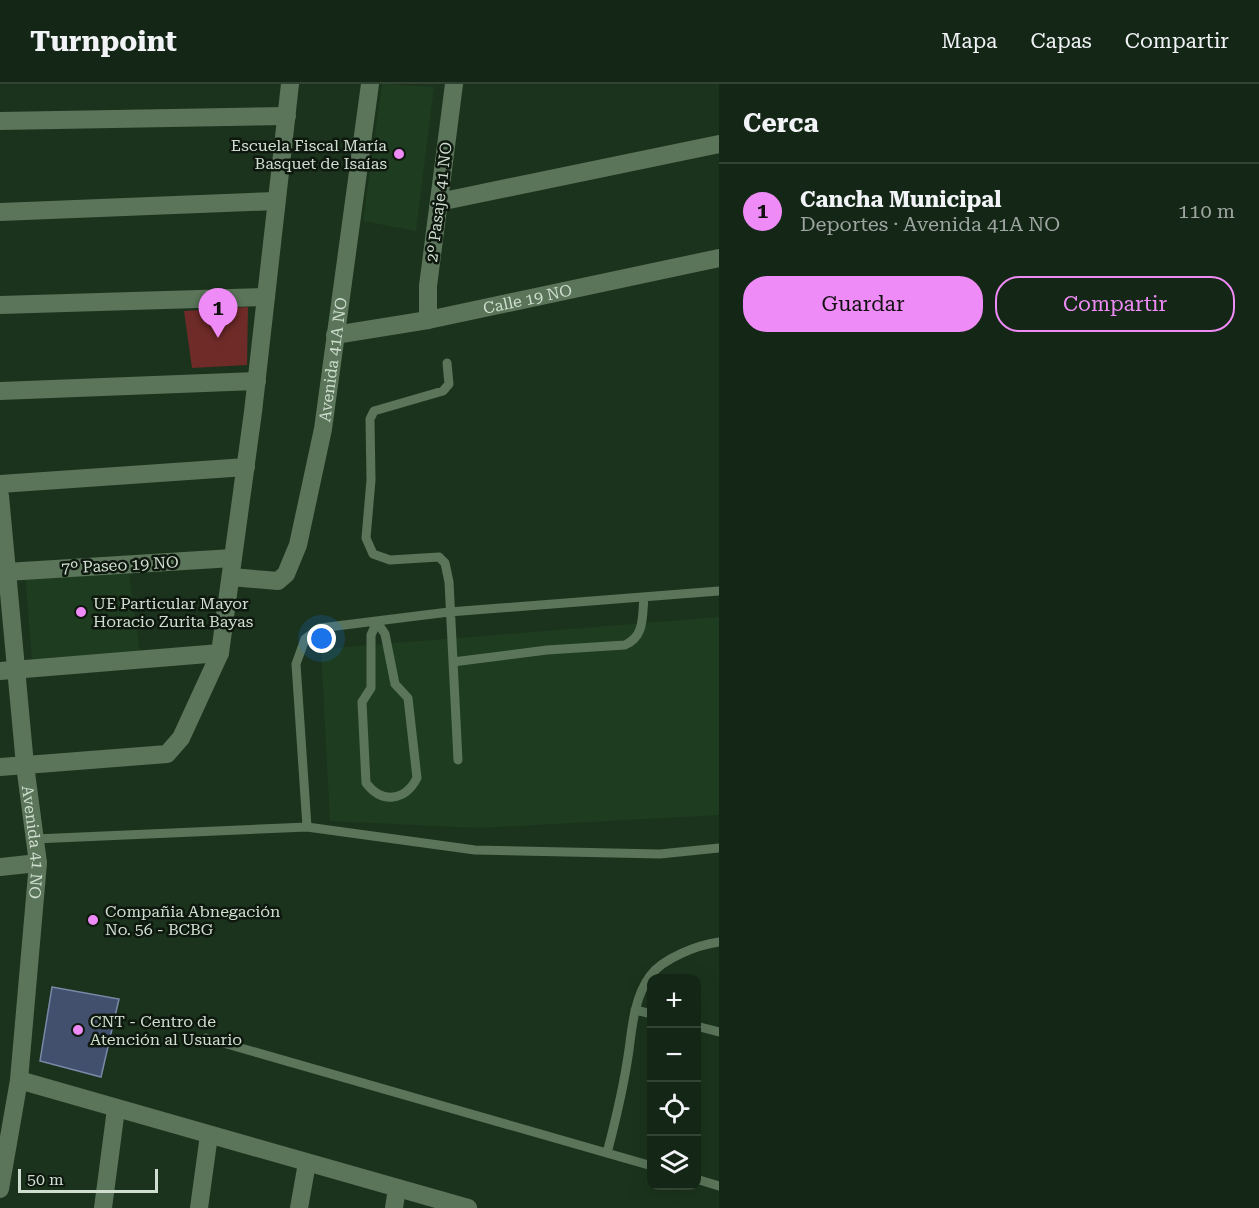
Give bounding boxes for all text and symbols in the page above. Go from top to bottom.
text: Turnpoint [30,25,177,58]
text: Mapa [941,29,997,53]
text: Capas [1030,29,1092,53]
text: Compartir [1125,29,1229,53]
text: Cerca [743,108,819,138]
place label: Escuela Fiscal María Basquet de Isaías [231,136,387,173]
street label: 2º Pasaje 41 NO [422,141,456,263]
marker: Escuela Fiscal María Basquet de Isaías [392,147,406,161]
text: Cancha Municipal [800,187,1001,212]
text: 1 [757,199,768,223]
text: 110 m [1178,199,1235,223]
text: Deportes · Avenida 41A NO [800,212,1060,236]
button: Guardar [743,276,983,332]
button: Compartir [995,276,1235,332]
street label: Calle 19 NO [481,280,574,318]
pin: 1 [198,288,238,338]
street label: Avenida 41A NO [315,296,350,423]
street label: 7º Paseo 19 NO [61,552,179,578]
place label: UE Particular Mayor Horacio Zurita Bayas [93,594,254,631]
marker: UE Particular Mayor Horacio Zurita Bayas [74,605,88,619]
your location [307,624,336,653]
street label: Avenida 41 NO [18,784,48,900]
place label: Compañia Abnegación No. 56 - BCBG [105,902,280,939]
marker: Compañia Abnegación No. 56 - BCBG [86,913,100,927]
map controls [647,974,701,1190]
button: + [647,974,701,1028]
place label: CNT - Centro de Atención al Usuario [90,1012,242,1049]
marker: CNT - Centro de Atención al Usuario [71,1023,85,1037]
button: − [647,1028,701,1082]
button: locate [647,1082,701,1136]
button: layers [647,1136,701,1190]
scale bar [18,1166,158,1194]
text: 50 m [27,1170,64,1189]

